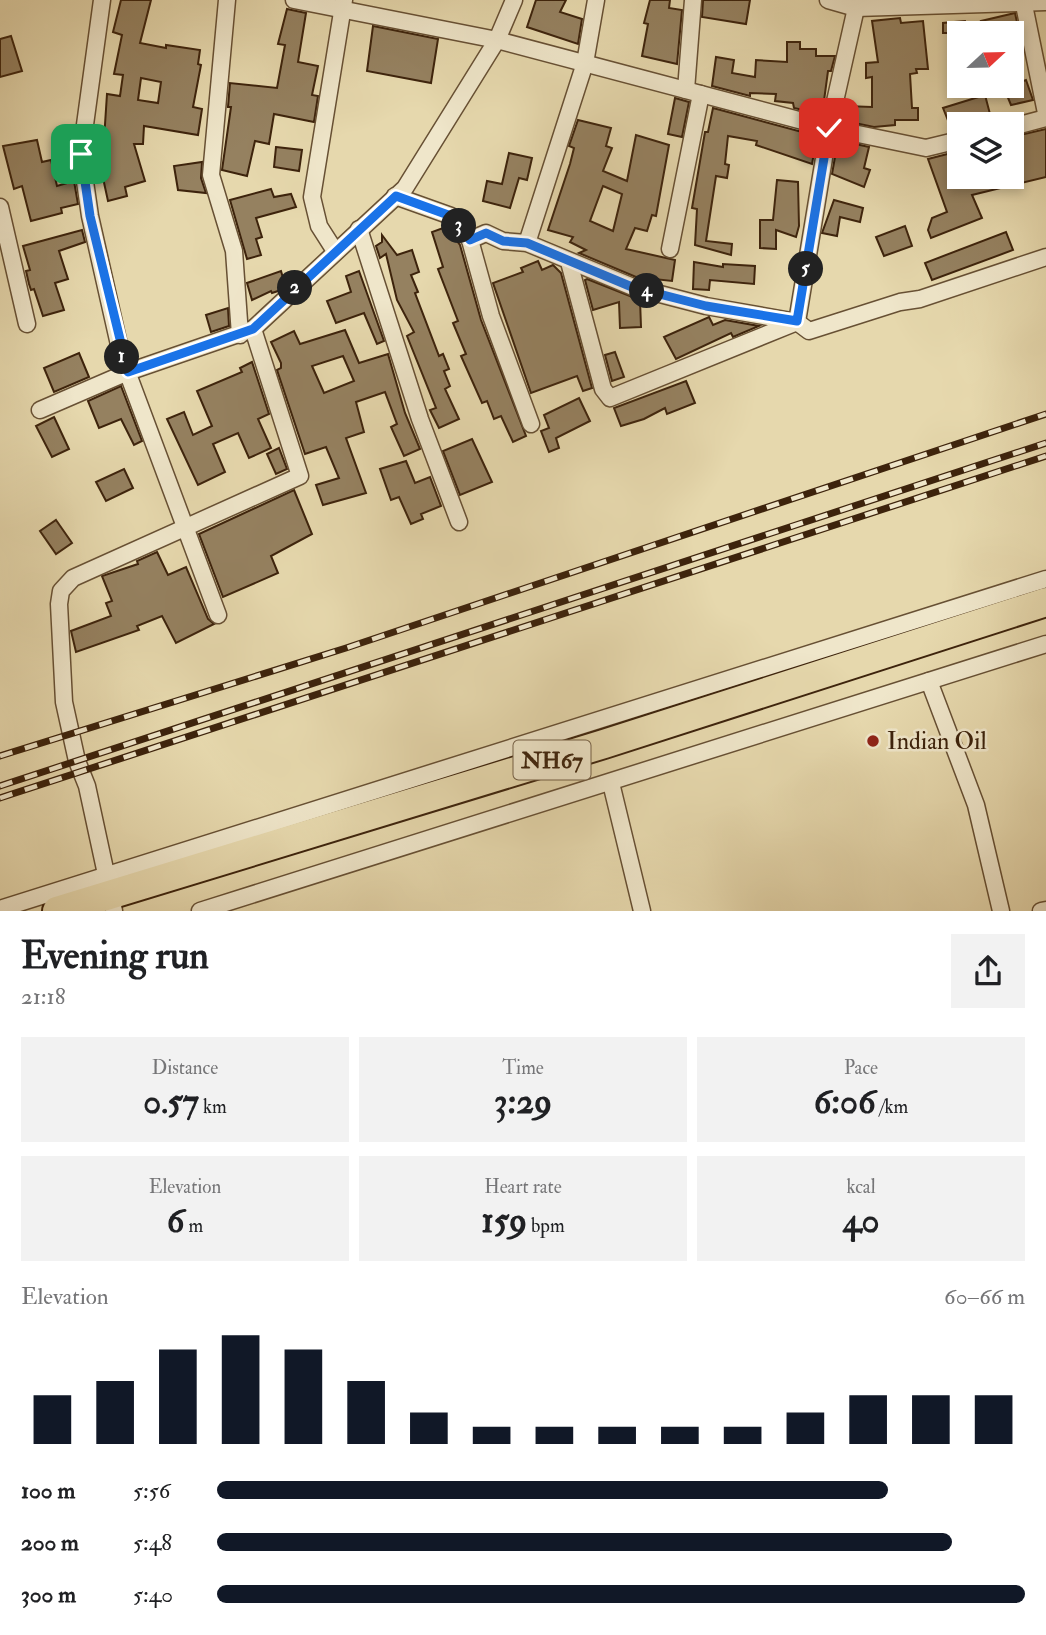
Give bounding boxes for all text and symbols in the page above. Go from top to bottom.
north arrow [947,21,1024,98]
map controls [947,21,1024,189]
pin [799,98,859,158]
icon: check [810,109,848,147]
button: layers [947,112,1024,189]
pin [51,124,111,184]
icon: arrive [62,135,100,173]
pin: 3 [442,208,476,244]
text: 3 [455,213,462,237]
pin: 5 [788,252,824,286]
text: 5 [801,256,810,280]
pin: 2 [278,270,312,306]
pin: 4 [630,274,664,308]
text: 2 [290,275,299,299]
text: 4 [641,278,652,302]
pin: 1 [104,340,140,374]
text: 1 [118,344,125,368]
place label: Indian Oil [887,726,987,757]
marker: Indian Oil [865,733,881,749]
road number: NH67 [514,740,590,780]
text: Evening run [21,932,209,980]
button: share [951,934,1025,1008]
text: 21:18 [21,982,66,1011]
text: Distance [152,1056,218,1080]
text: Time [502,1056,544,1080]
text: Pace [844,1056,878,1080]
text: 0.57 [143,1080,199,1124]
text: 3:29 [494,1080,552,1124]
text: 6:06 [814,1080,876,1124]
text: km [199,1095,227,1119]
text: /km [876,1095,908,1119]
text: Elevation [149,1175,221,1199]
text: Heart rate [484,1175,562,1199]
text: kcal [846,1175,876,1199]
text: 6 [167,1199,184,1243]
text: 159 [481,1199,527,1243]
text: 40 [843,1199,879,1243]
text: m [184,1214,203,1238]
text: bpm [527,1214,565,1238]
text: Elevation [21,1282,109,1311]
text: 60–66 m [944,1282,1025,1311]
text: 100 m [21,1476,75,1505]
text: 5:56 [133,1476,170,1505]
text: 200 m [21,1528,79,1557]
text: 5:48 [133,1528,172,1557]
text: 300 m [21,1580,76,1609]
text: 5:40 [133,1580,173,1609]

